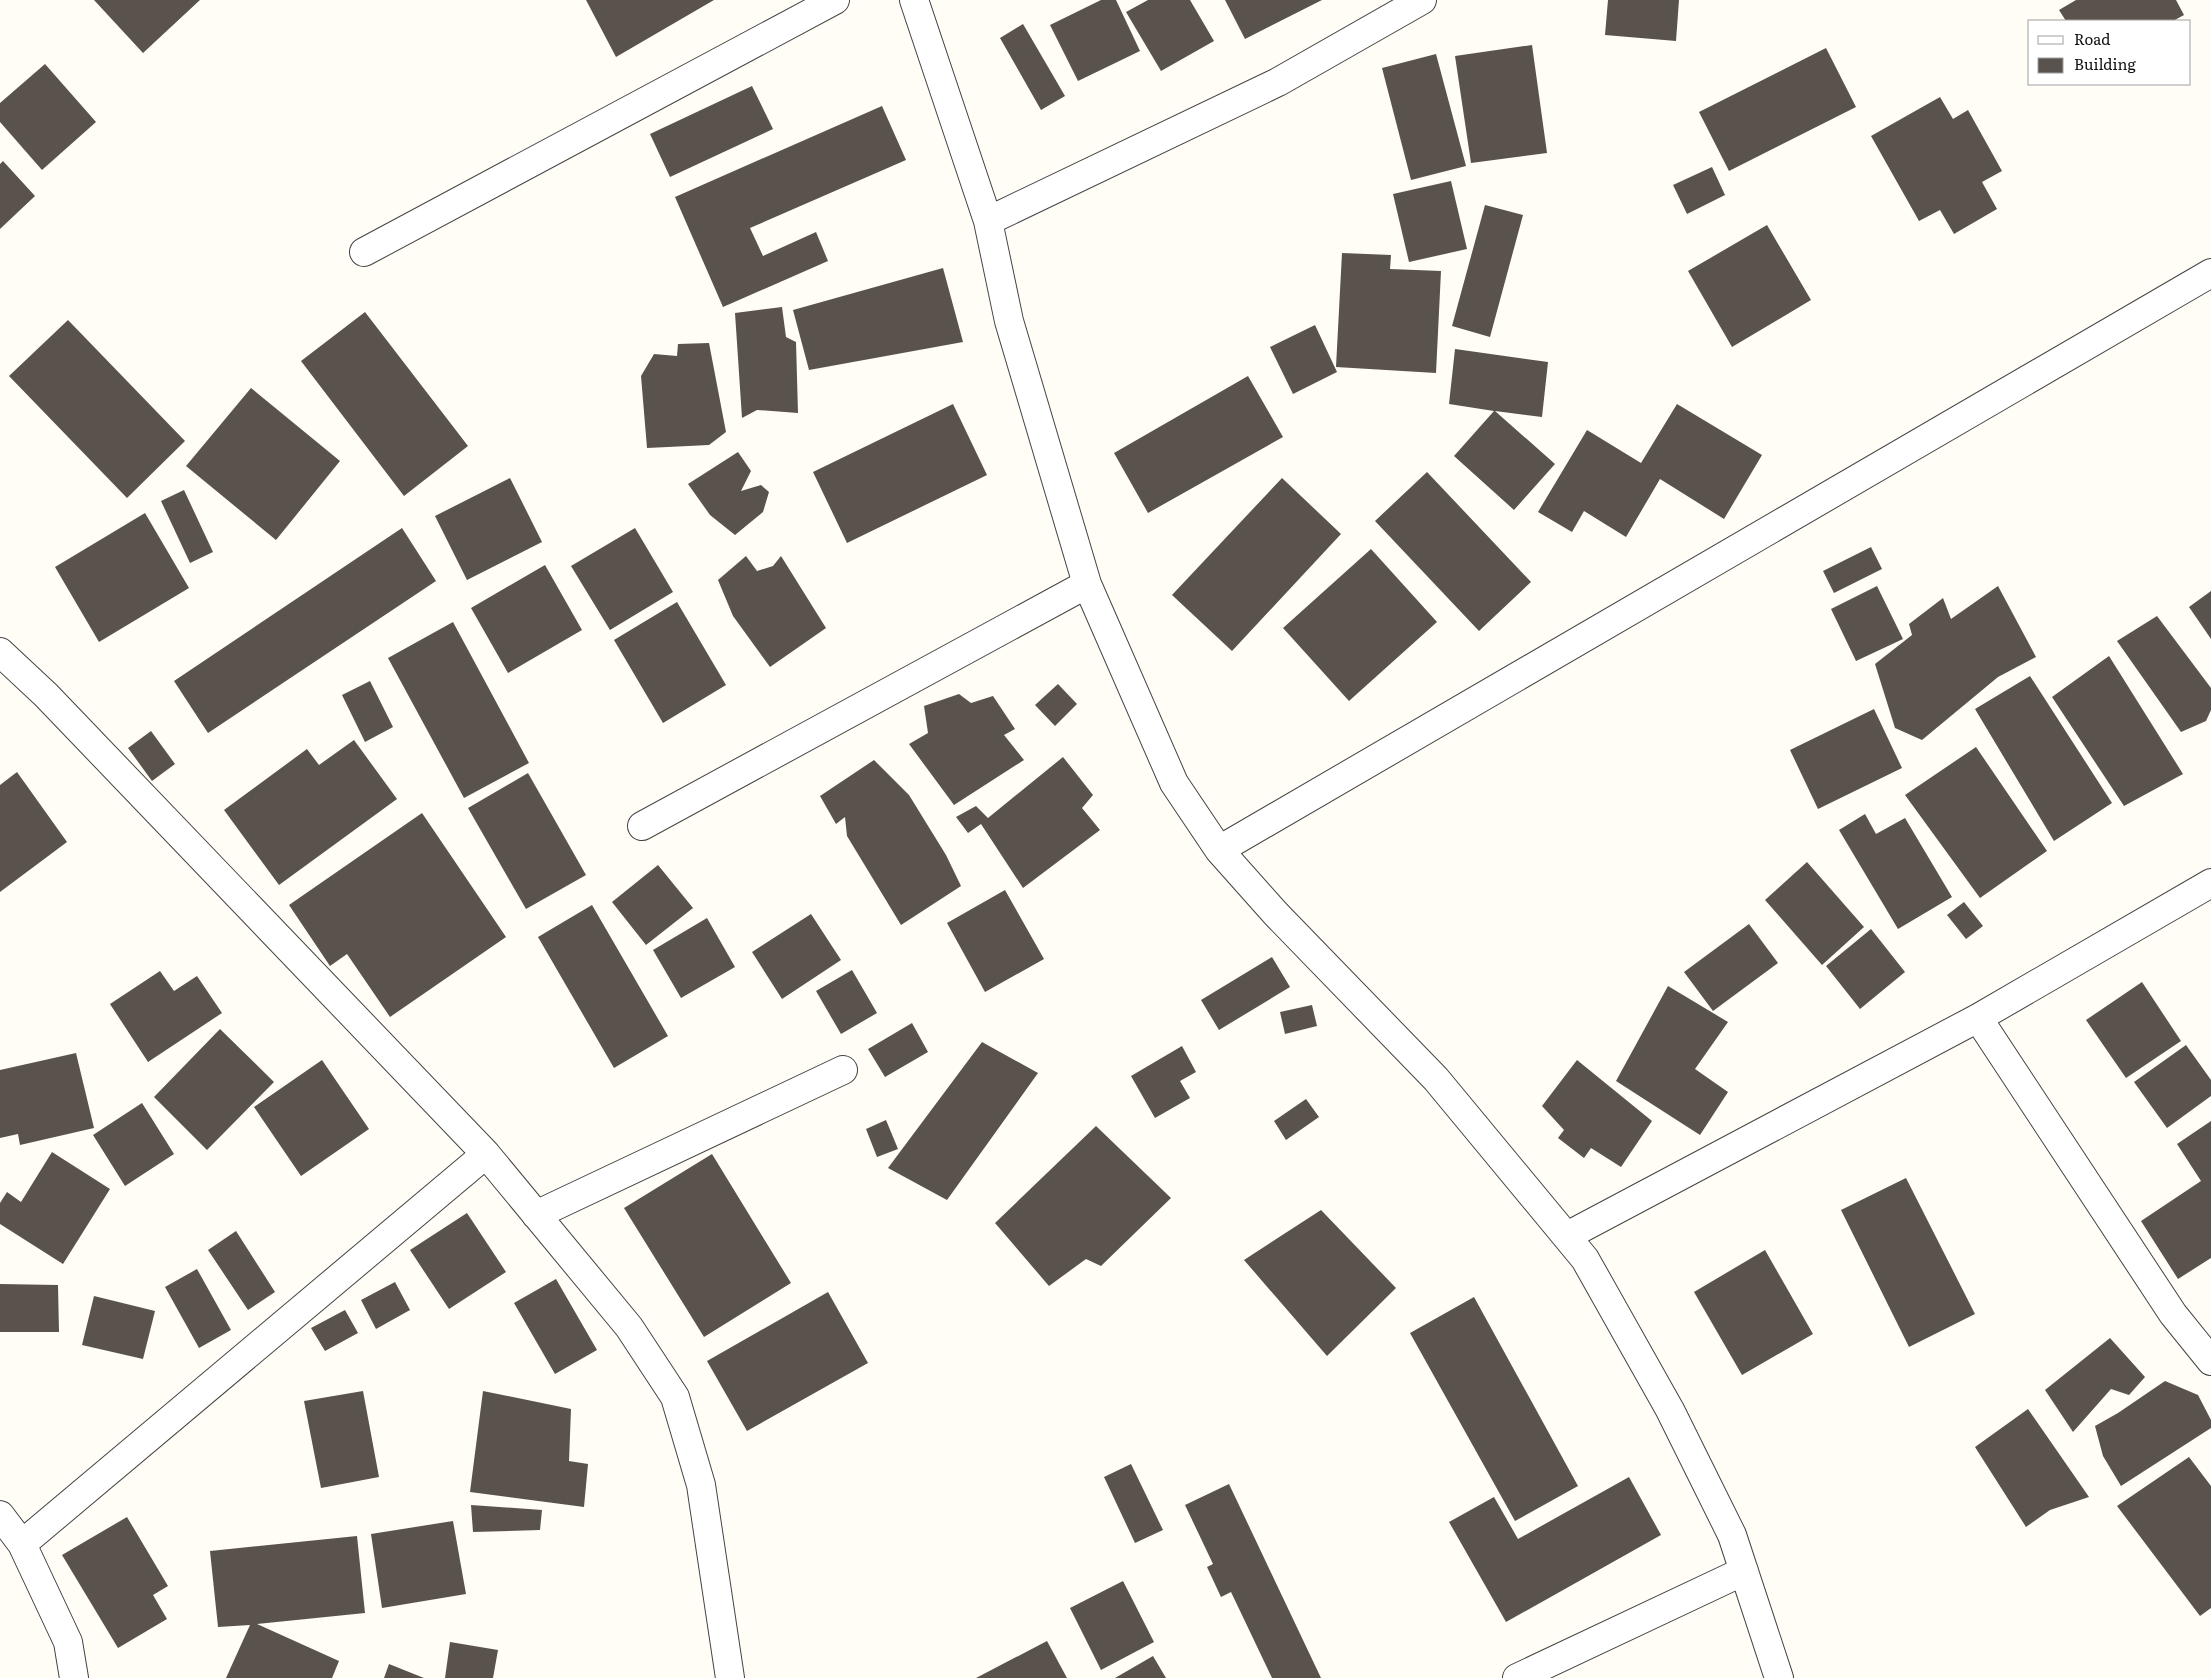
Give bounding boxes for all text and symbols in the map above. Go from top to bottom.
legend [2028,20,2191,85]
text: Road [2074,27,2110,50]
text: Building [2074,52,2136,75]

